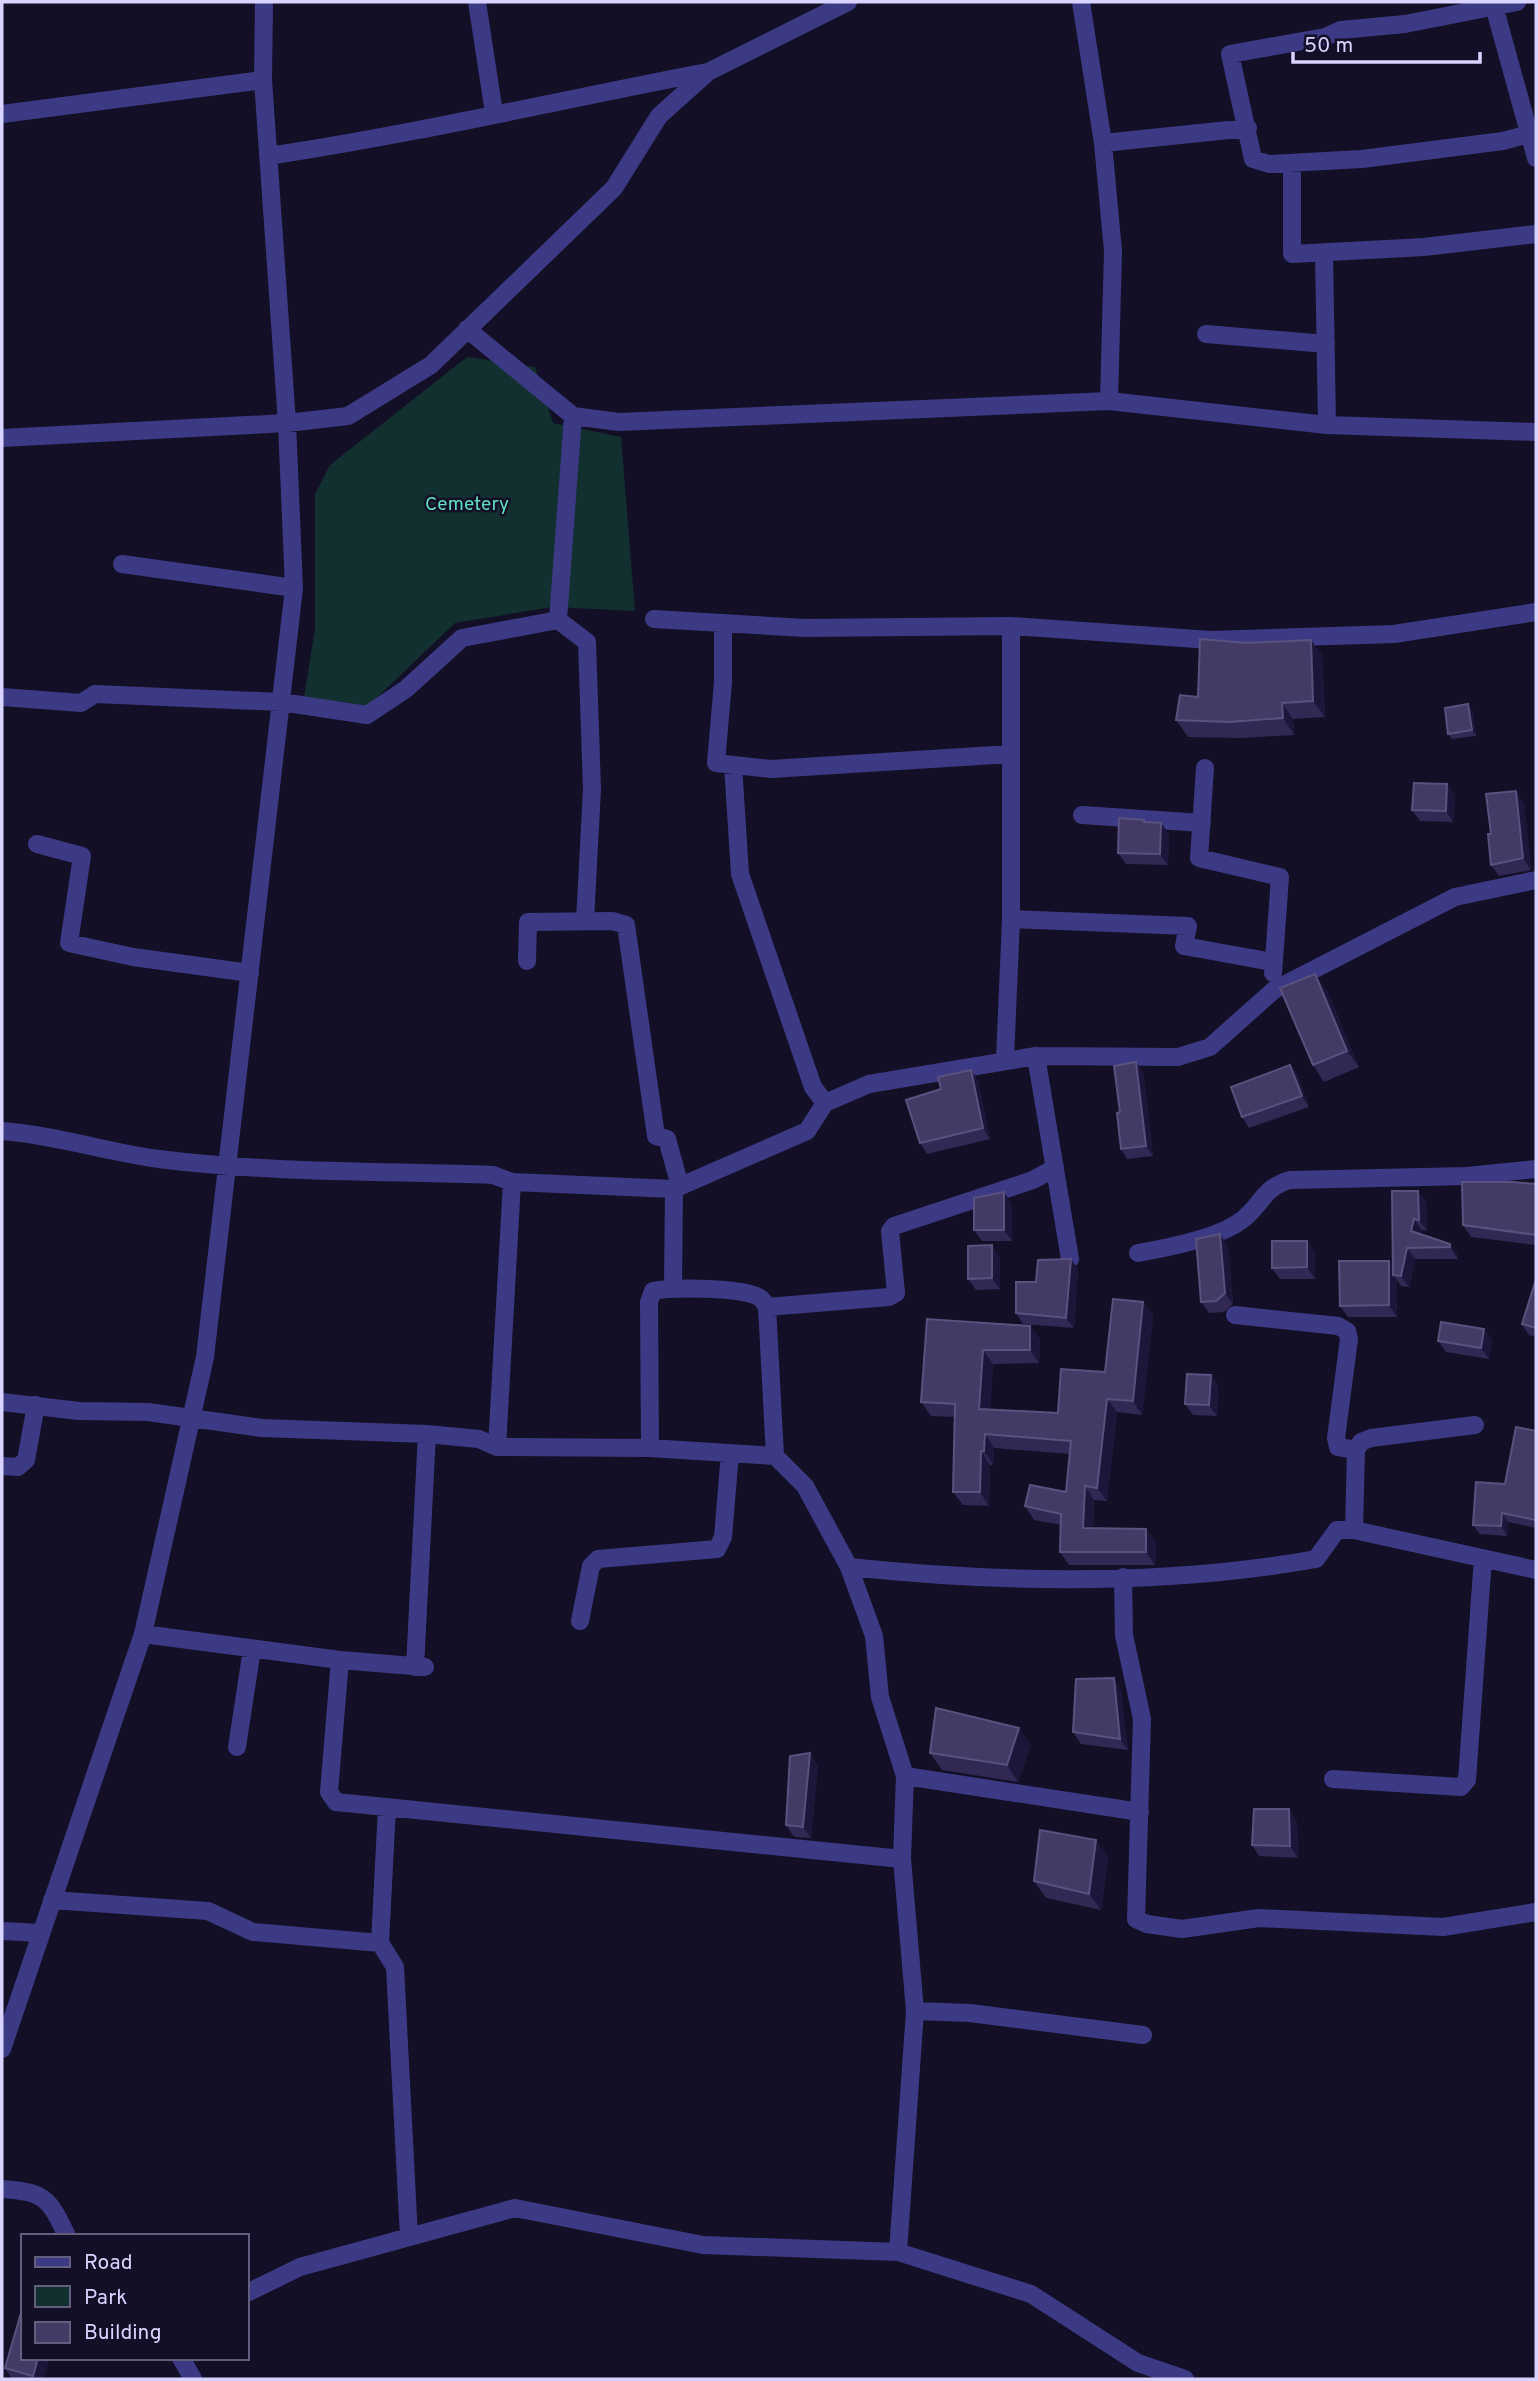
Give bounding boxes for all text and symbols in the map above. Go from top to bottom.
scale bar [1293,21,1480,65]
text: 50 m [1304,33,1353,60]
park label: Cemetery [425,493,509,517]
legend [21,2234,248,2360]
text: Road [84,2250,133,2277]
text: Park [84,2285,127,2312]
text: Building [84,2320,162,2347]

